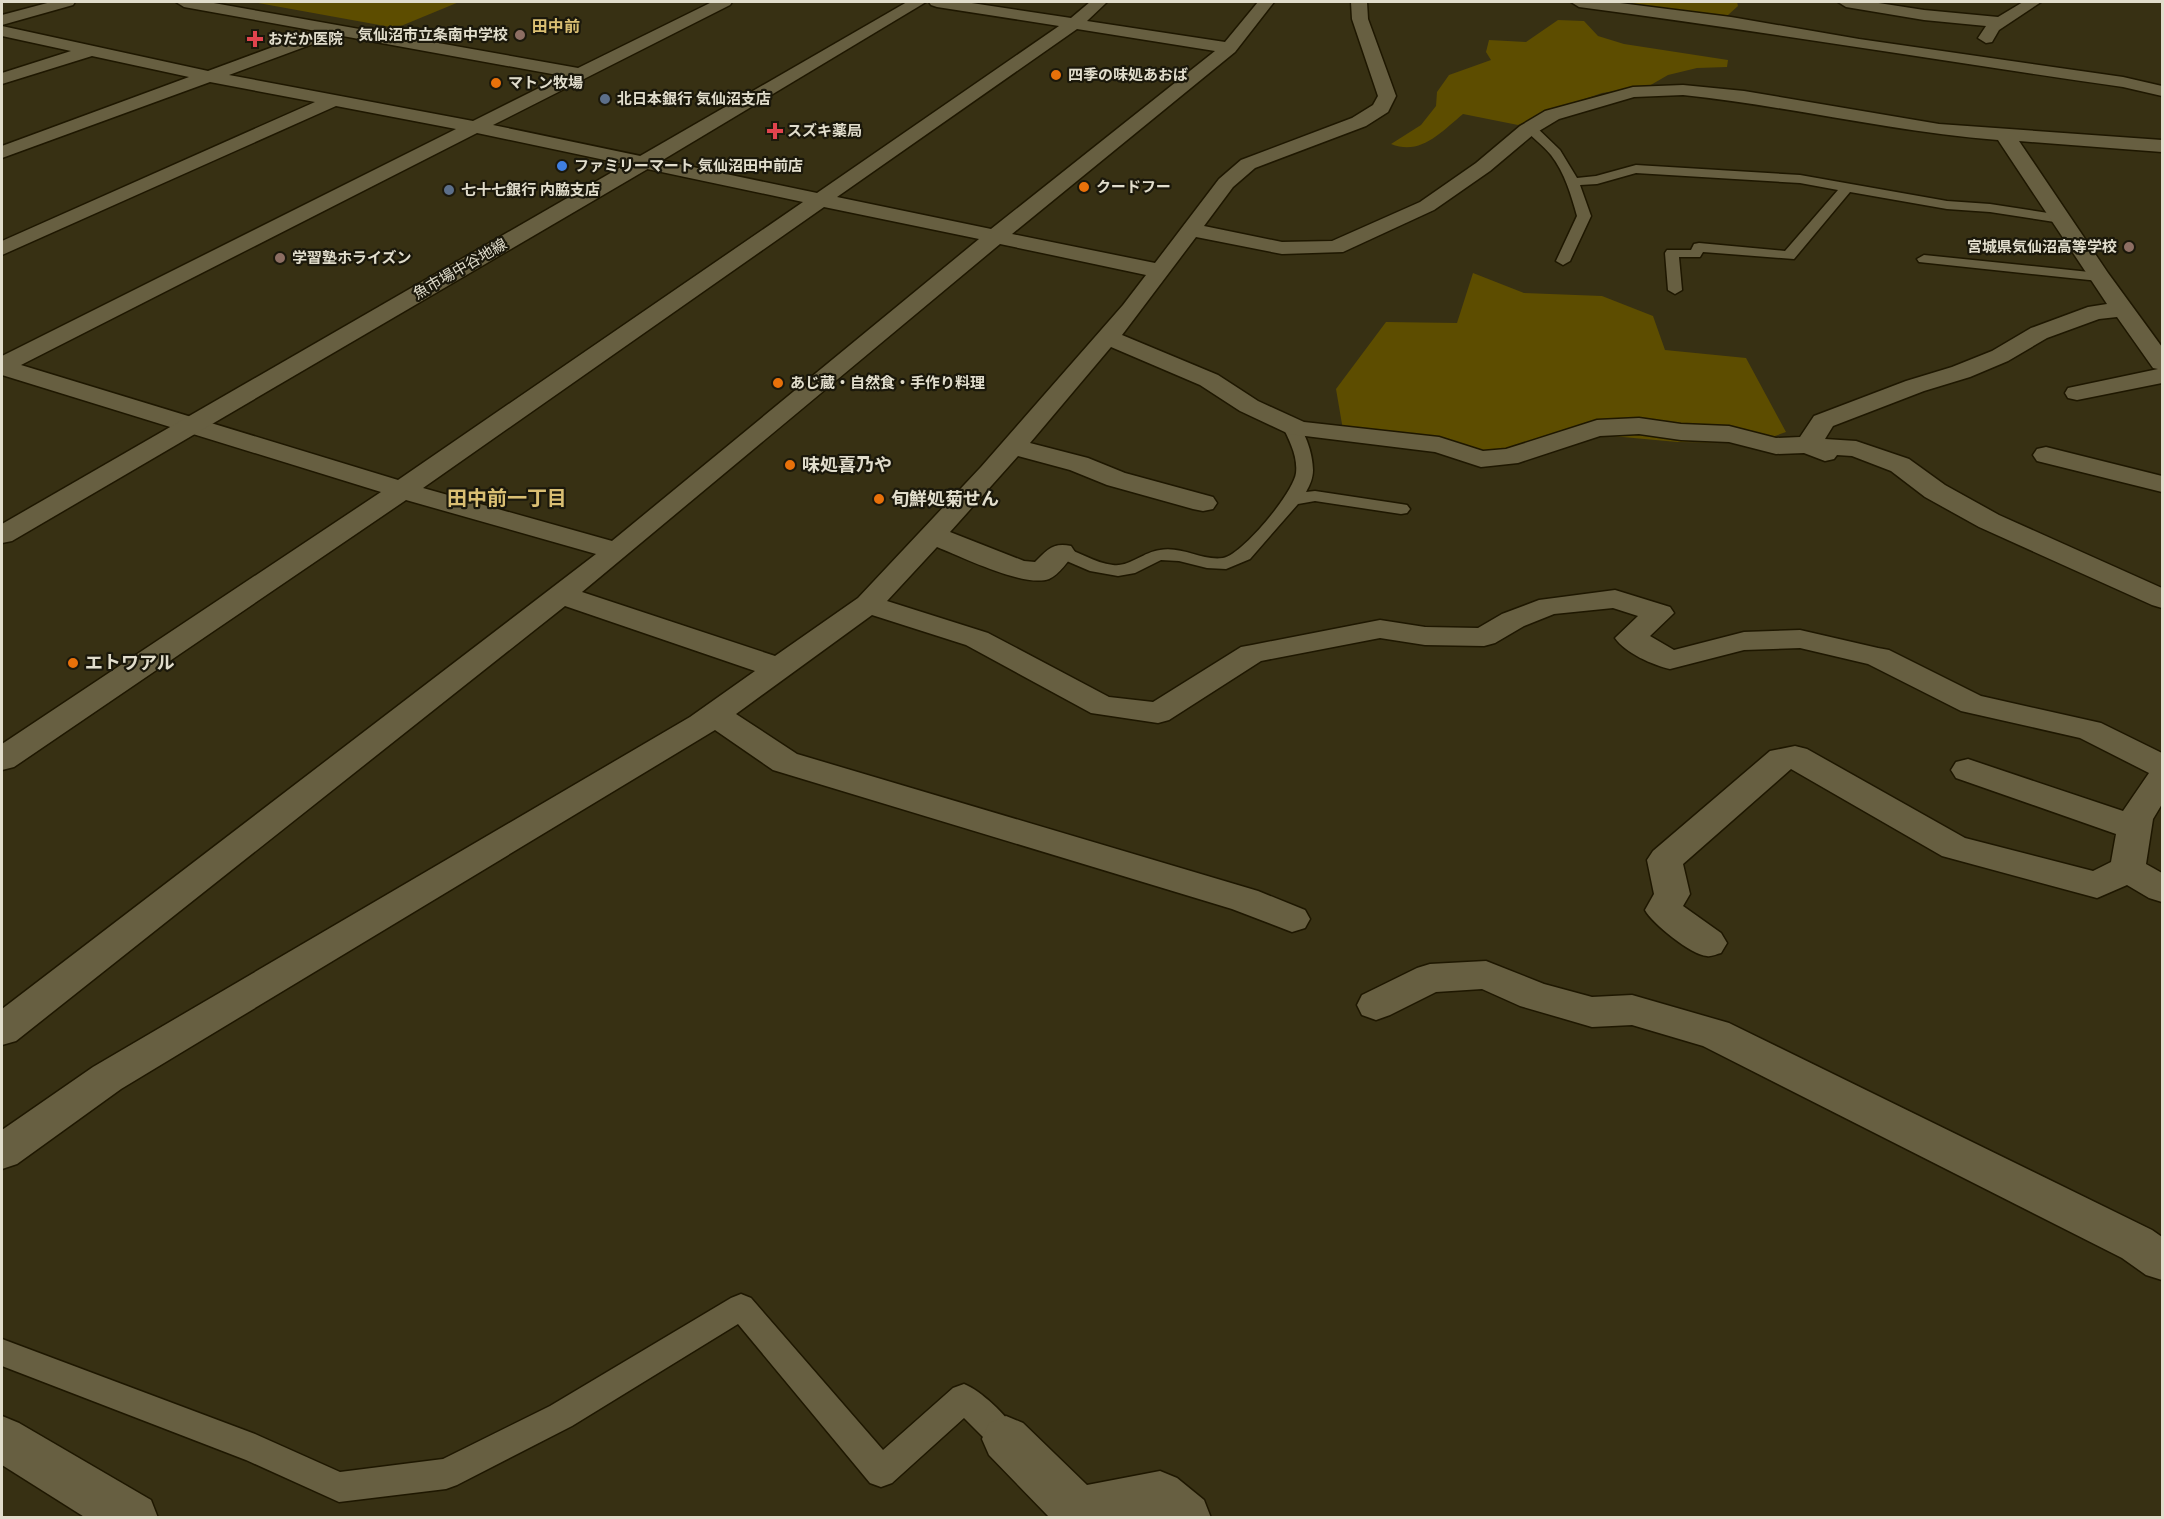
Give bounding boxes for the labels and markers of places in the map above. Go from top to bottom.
place label: 気仙沼市立条南中学校 [358,26,508,44]
marker: 気仙沼市立条南中学校 [513,28,527,42]
marker: おだか医院 [246,30,264,48]
place label: おだか医院 [268,30,343,48]
place label: 四季の味処あおば [1068,66,1188,84]
marker: 四季の味処あおば [1049,68,1063,82]
place label: マトン牧場 [508,74,583,92]
marker: マトン牧場 [489,76,503,90]
place label: 北日本銀行 気仙沼支店 [617,90,771,108]
marker: 北日本銀行 気仙沼支店 [598,92,612,106]
place label: スズキ薬局 [787,122,862,140]
marker: スズキ薬局 [768,124,782,138]
place label: ファミリーマート 気仙沼田中前店 [574,157,803,175]
marker: ファミリーマート 気仙沼田中前店 [555,159,569,173]
place label: クードフー [1096,178,1171,196]
marker: クードフー [1077,180,1091,194]
place label: 七十七銀行 内脇支店 [461,181,600,199]
marker: 七十七銀行 内脇支店 [442,183,456,197]
place label: 宮城県気仙沼高等学校 [1967,238,2117,256]
marker: 宮城県気仙沼高等学校 [2122,240,2136,254]
place label: 学習塾ホライズン [292,249,412,267]
marker: 学習塾ホライズン [273,251,287,265]
place label: あじ蔵・自然食・手作り料理 [790,374,985,392]
marker: あじ蔵・自然食・手作り料理 [771,376,785,390]
place label: 味処喜乃や [802,454,892,476]
marker: 味処喜乃や [783,458,797,472]
place label: 旬鮮処菊せん [891,488,999,510]
marker: 旬鮮処菊せん [872,492,886,506]
place label: エトワアル [85,652,175,674]
marker: エトワアル [66,656,80,670]

